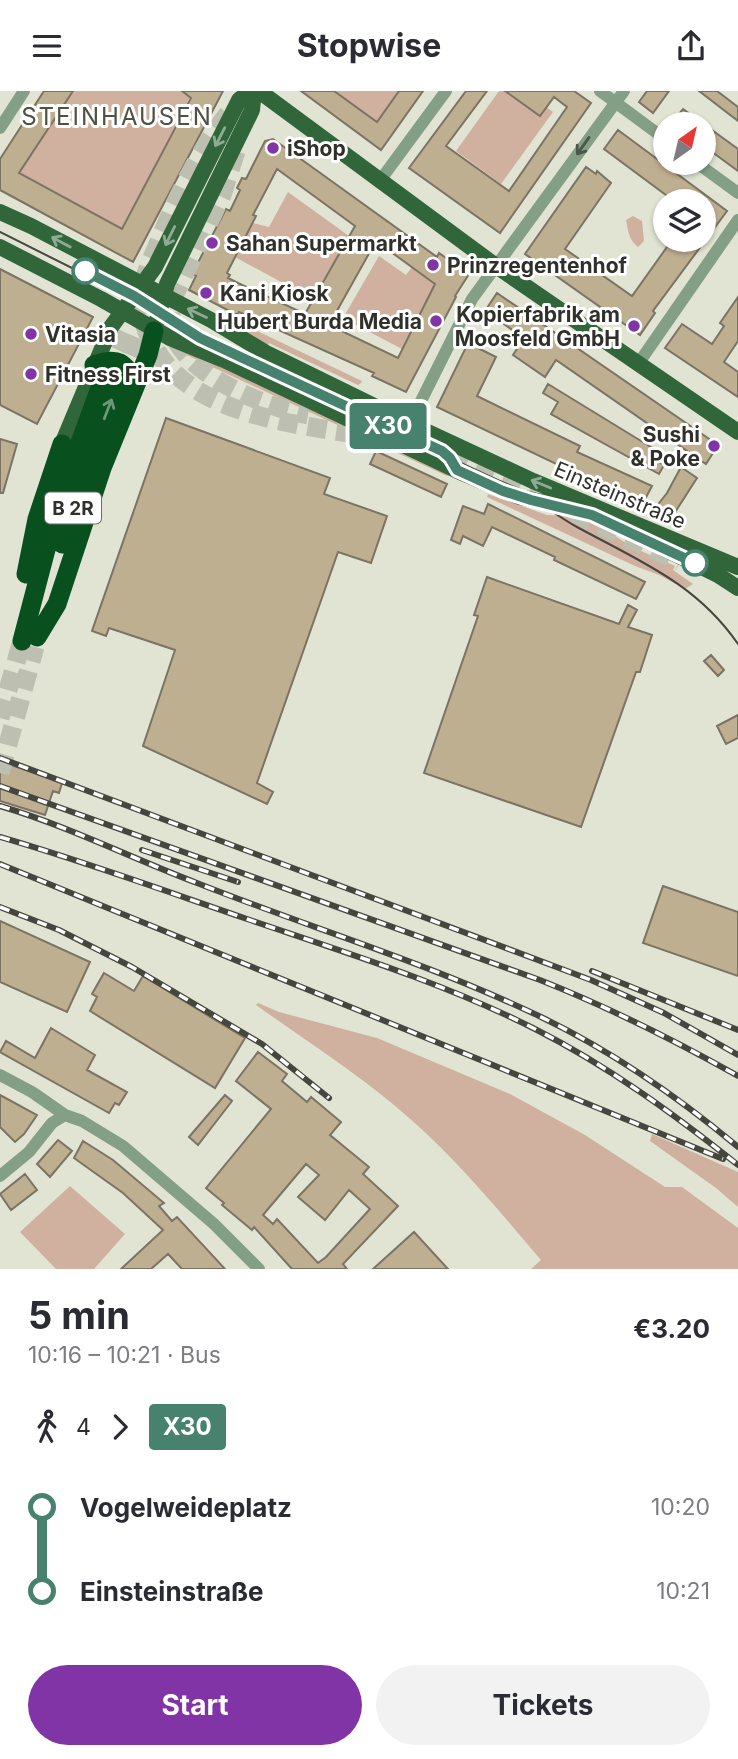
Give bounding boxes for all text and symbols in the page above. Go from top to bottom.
text: Stopwise [297,26,441,65]
icon: menu [28,27,66,65]
icon: share [672,27,710,65]
district label: STEINHAUSEN [21,102,213,131]
north arrow [653,112,716,175]
map controls [653,112,716,252]
one-way arrow [213,126,227,147]
one-way arrow [576,135,590,155]
place label: iShop [287,136,346,161]
marker: iShop [265,140,281,156]
button: layers [653,189,716,252]
one-way arrow [163,225,176,246]
place label: Sahan Supermarkt [226,231,417,256]
one-way arrow [51,234,72,248]
marker: Sahan Supermarkt [204,235,220,251]
place label: Prinzregentenhof [447,253,628,278]
marker: Prinzregentenhof [425,257,441,273]
unlabelled marker [72,258,98,284]
place label: Kani Kiosk [220,281,330,306]
marker: Kani Kiosk [198,285,214,301]
place label: Kopierfabrik am Moosfeld GmbH [455,302,620,351]
one-way arrow [187,306,208,319]
place label: Hubert Burda Media [217,309,422,334]
marker: Hubert Burda Media [428,313,444,329]
marker: Kopierfabrik am Moosfeld GmbH [626,318,642,334]
place label: Vitasia [45,322,116,347]
marker: Vitasia [23,326,39,342]
place label: Fitness First [45,362,171,387]
marker: Fitness First [23,366,39,382]
one-way arrow [103,398,116,420]
line badge: X30 [348,403,428,449]
text: X30 [364,411,412,440]
place label: Sushi & Poke [630,422,700,471]
marker: Sushi & Poke [706,438,722,454]
street label: Einsteinstraße [550,456,690,534]
one-way arrow [530,477,552,490]
road number: B 2R [45,493,101,523]
unlabelled marker [682,550,708,576]
text: 5 min [28,1292,130,1338]
text: €3.20 [633,1313,710,1344]
text: 10:16 – 10:21 · Bus [28,1341,221,1369]
icon: walk [28,1408,66,1446]
icon: forward [101,1408,139,1446]
text: X30 [163,1412,212,1441]
text: 4 [76,1413,91,1441]
text: Vogelweideplatz [80,1492,292,1523]
text: 10:20 [651,1493,710,1521]
text: Einsteinstraße [80,1576,264,1607]
text: 10:21 [656,1577,710,1605]
button: Start [28,1665,362,1745]
button: Tickets [376,1665,710,1745]

